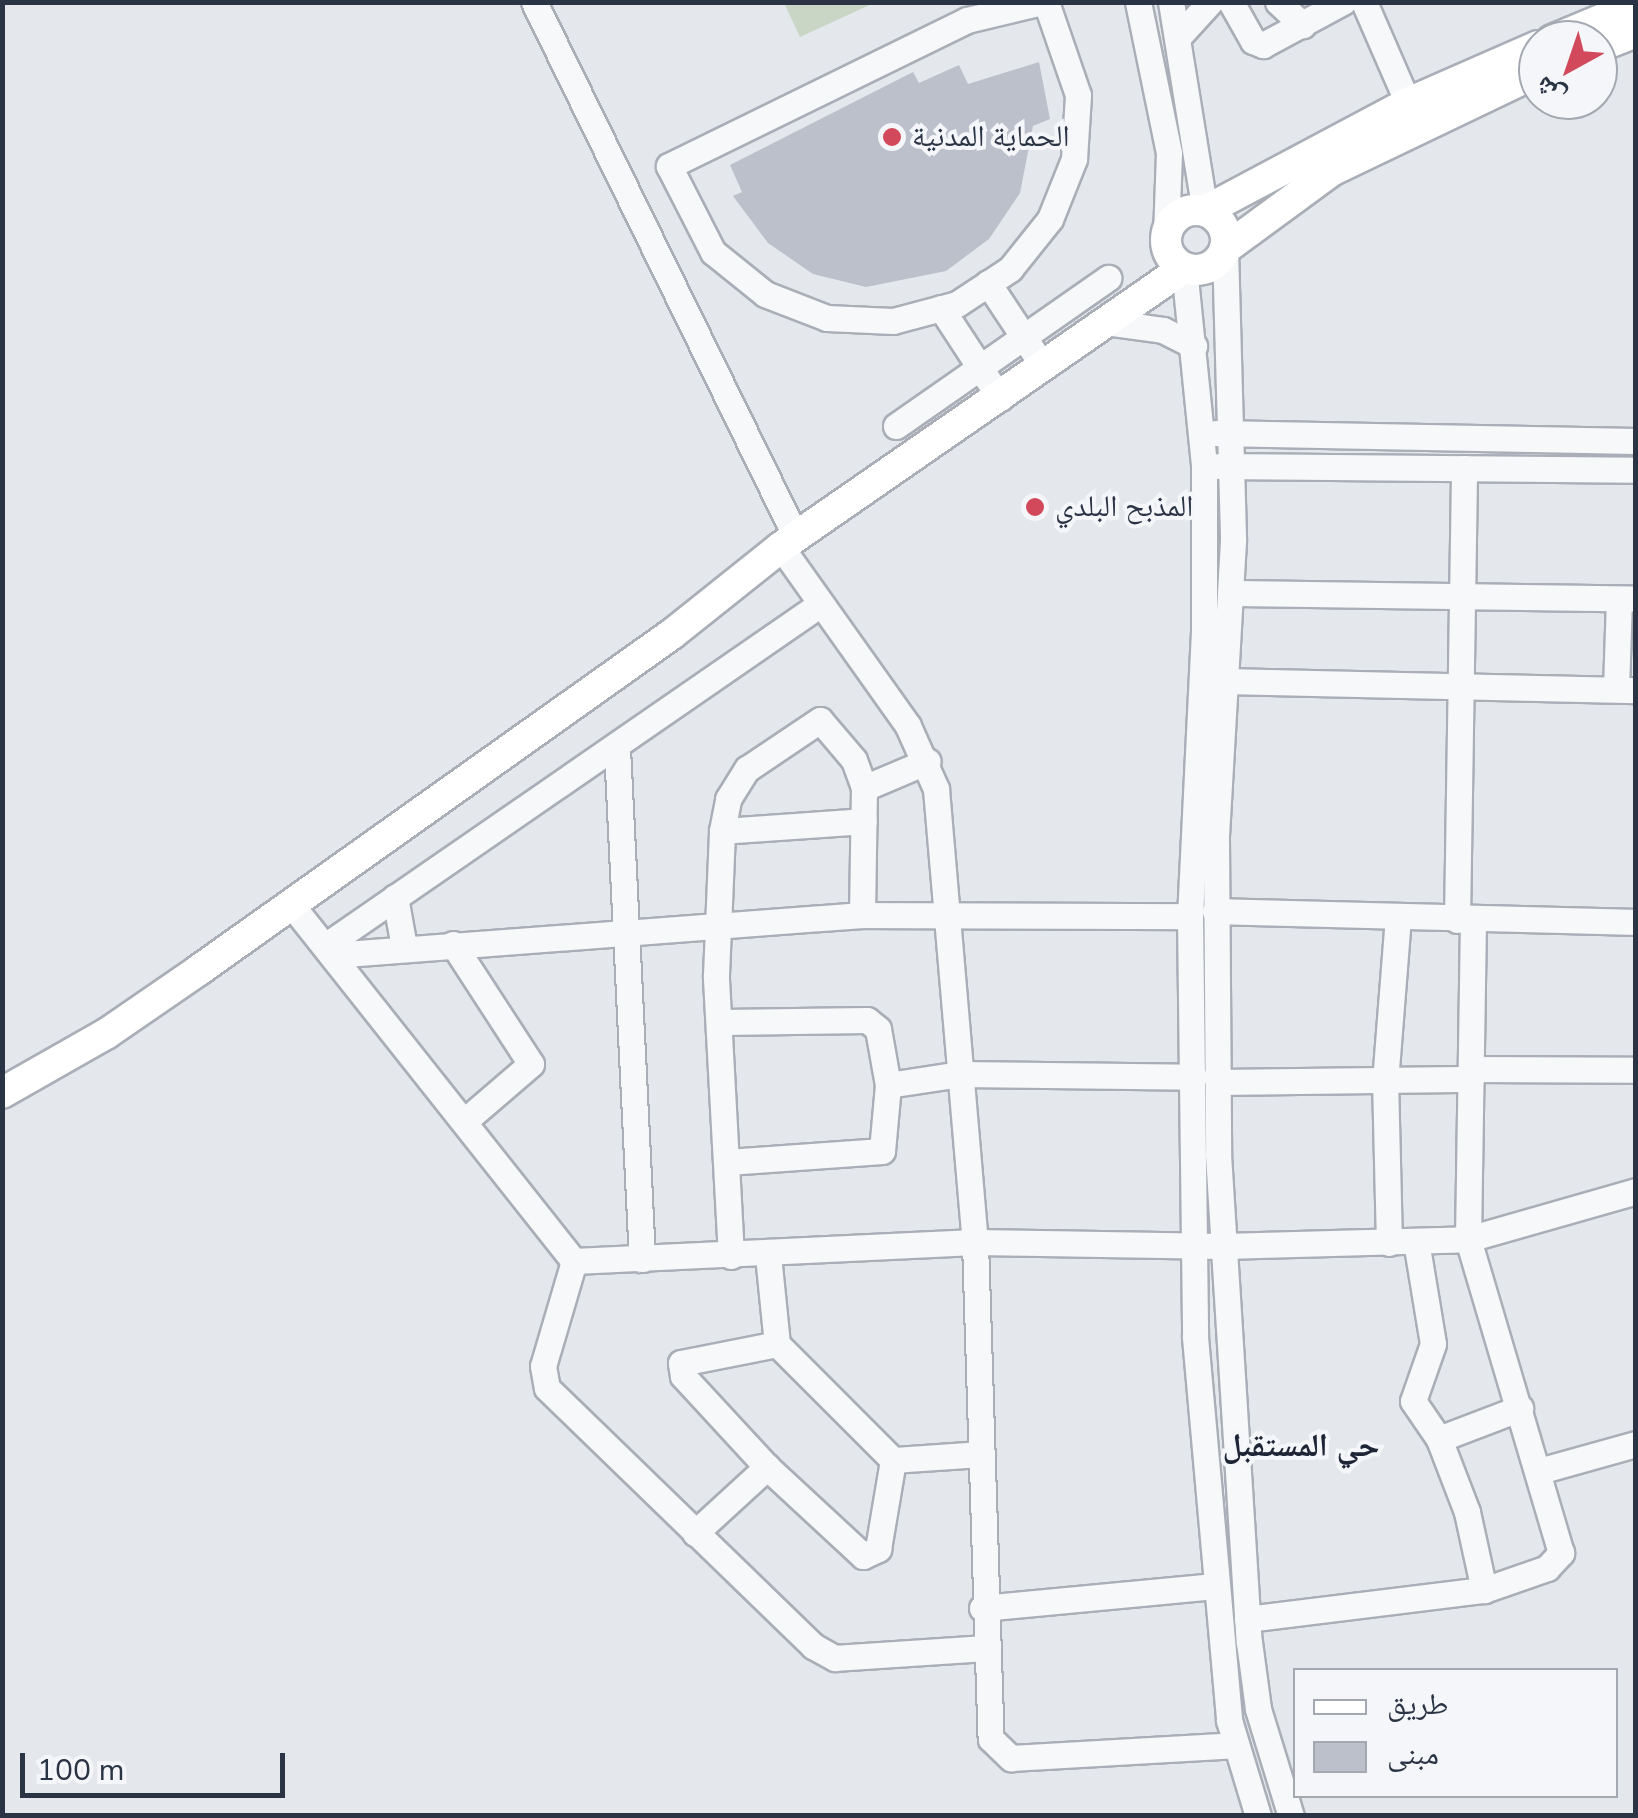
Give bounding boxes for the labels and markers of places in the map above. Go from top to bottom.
place label: الحماية المدنية [912,119,1070,155]
marker: الحماية المدنية [881,126,903,148]
place label: المذبح البلدي [1055,489,1193,525]
marker: المذبح البلدي [1024,496,1046,518]

